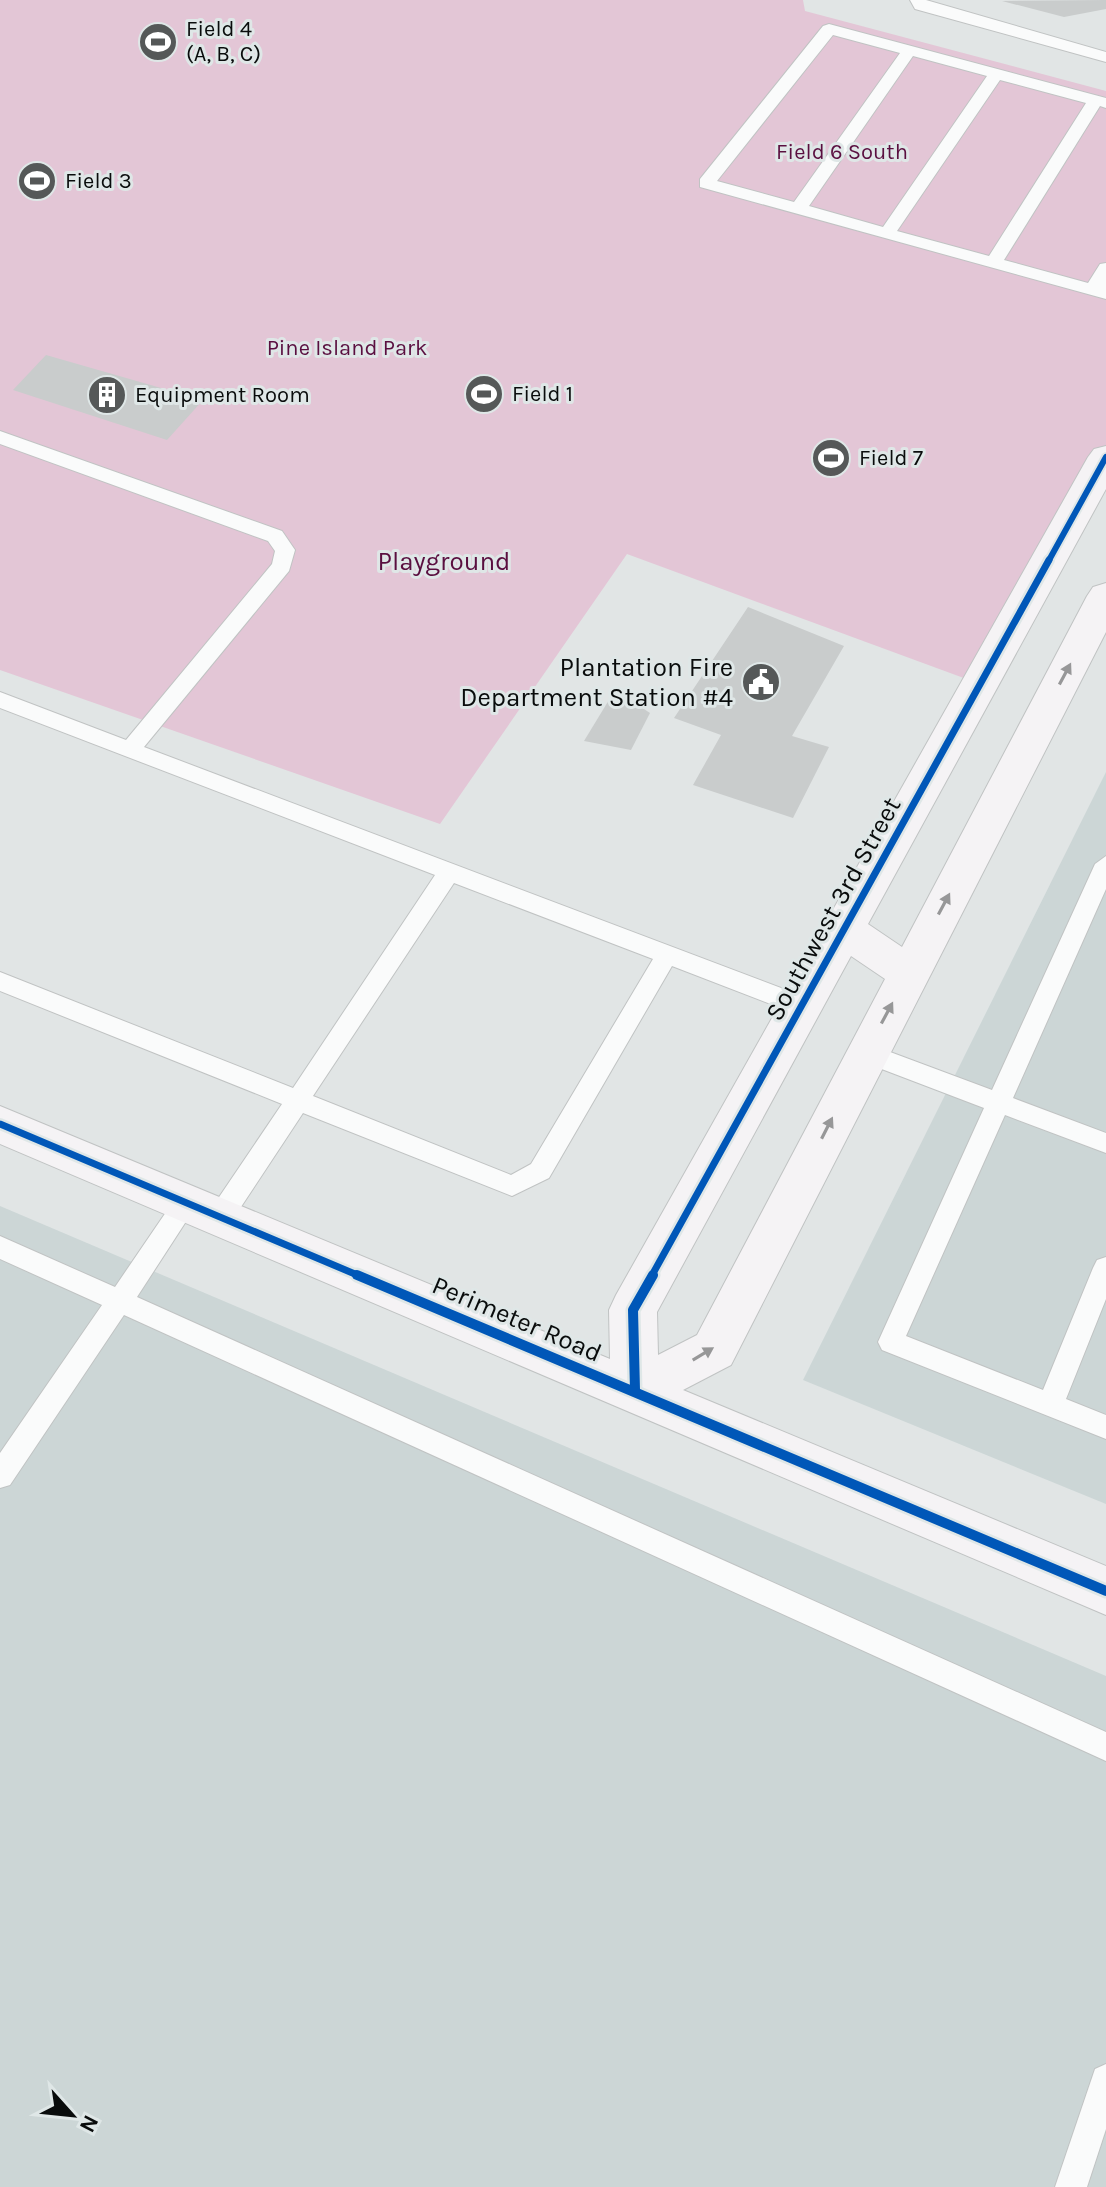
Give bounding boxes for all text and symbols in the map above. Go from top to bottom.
place label: Field 4 (A, B, C) [186,16,261,67]
sports icon: Field 4 (A, B, C) [137,21,179,63]
park label: Field 6 South [776,139,908,165]
sports icon: Field 3 [16,160,58,202]
place label: Field 3 [65,168,132,194]
park label: Pine Island Park [267,335,427,361]
sports icon: Field 1 [463,373,505,415]
building icon: Equipment Room [86,374,128,416]
place label: Field 1 [512,381,573,407]
place label: Equipment Room [135,382,310,408]
sports icon: Field 7 [810,437,852,479]
place label: Field 7 [859,445,923,471]
park label: Playground [377,546,511,577]
place label: Plantation Fire Department Station #4 [460,652,733,713]
public building icon: Plantation Fire Department Station #4 [740,661,782,703]
one-way arrow [1058,663,1072,685]
street label: Southwest 3rd Street [759,792,907,1026]
one-way arrow [938,893,951,916]
one-way arrow [880,1002,893,1025]
one-way arrow [821,1116,834,1139]
street label: Perimeter Road [428,1269,606,1369]
one-way arrow [693,1346,714,1361]
north arrow [32,2075,112,2155]
text: N [74,2111,104,2137]

